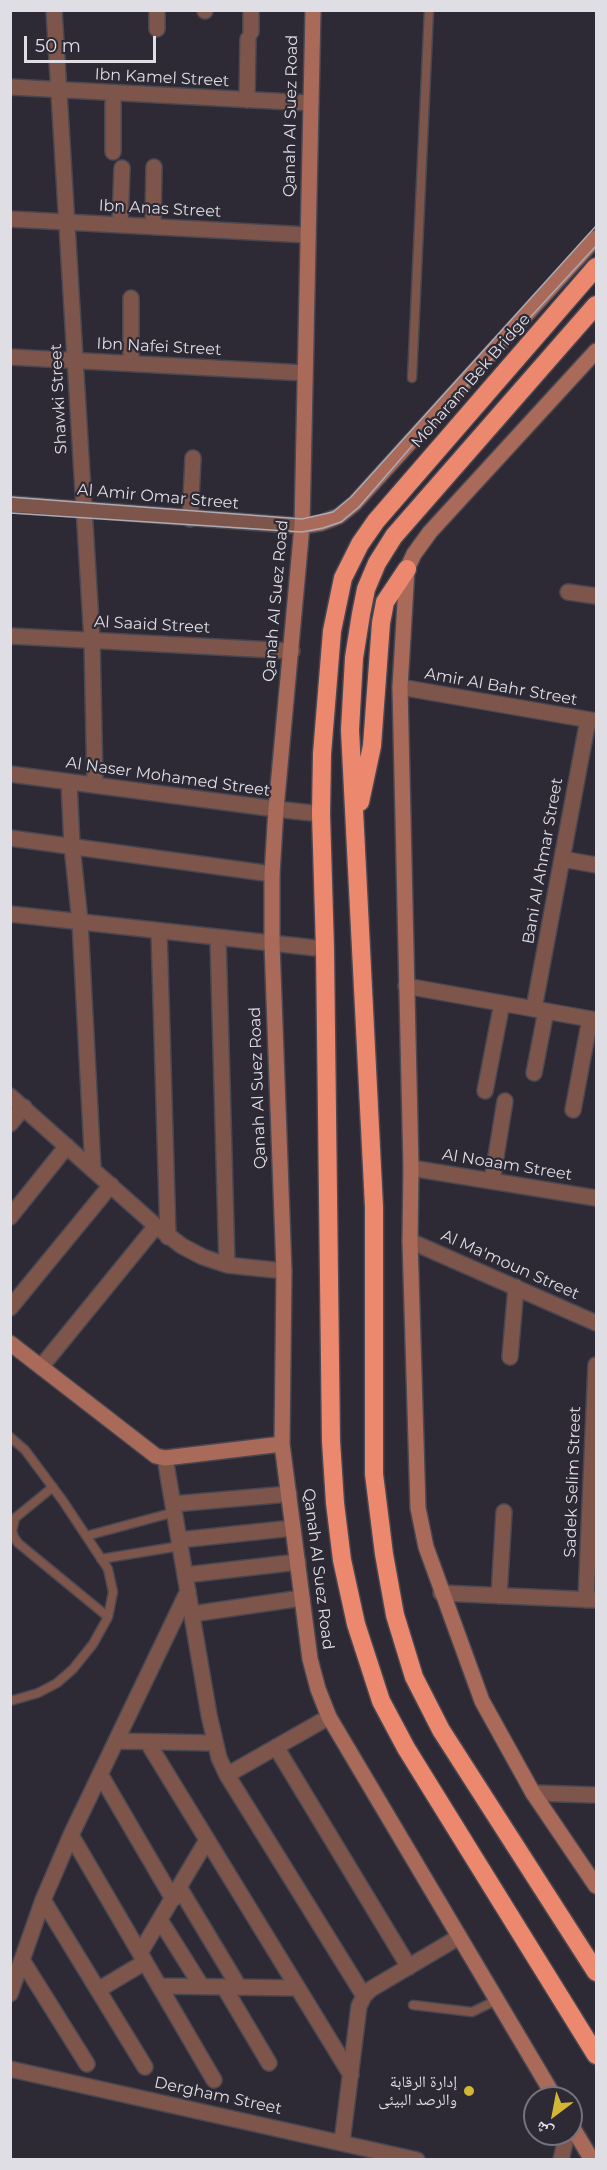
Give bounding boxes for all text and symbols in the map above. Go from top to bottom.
scale bar [27,24,159,62]
text: 50 m [35,35,81,57]
street label: Qanah Al Suez Road [280,35,302,197]
street label: Ibn Kamel Street [94,65,230,91]
street label: Ibn Anas Street [98,196,222,222]
street label: Moharam Bek Bridge [407,310,535,452]
street label: Ibn Nafei Street [96,334,222,360]
street label: Shawki Street [47,343,71,455]
street label: Al Amir Omar Street [76,480,240,514]
street label: Qanah Al Suez Road [259,519,293,683]
street label: Al Saaid Street [93,612,211,638]
street label: Amir Al Bahr Street [423,664,579,710]
street label: Al Naser Mohamed Street [65,753,271,801]
street label: Bani Al Ahmar Street [519,776,567,946]
street label: Qanah Al Suez Road [246,1006,270,1170]
street label: Al Noaam Street [441,1145,573,1185]
street label: Al Ma'moun Street [438,1226,582,1304]
street label: Sadek Selim Street [561,1406,585,1558]
street label: Qanah Al Suez Road [299,1487,337,1651]
place label: إدارة الرقابة والرصد البيئى [378,2072,457,2110]
street label: Dergham Street [152,2073,284,2119]
marker: إدارة الرقابة والرصد البيئى [462,2084,476,2098]
north arrow [523,2086,583,2146]
text: ش [532,2117,556,2143]

